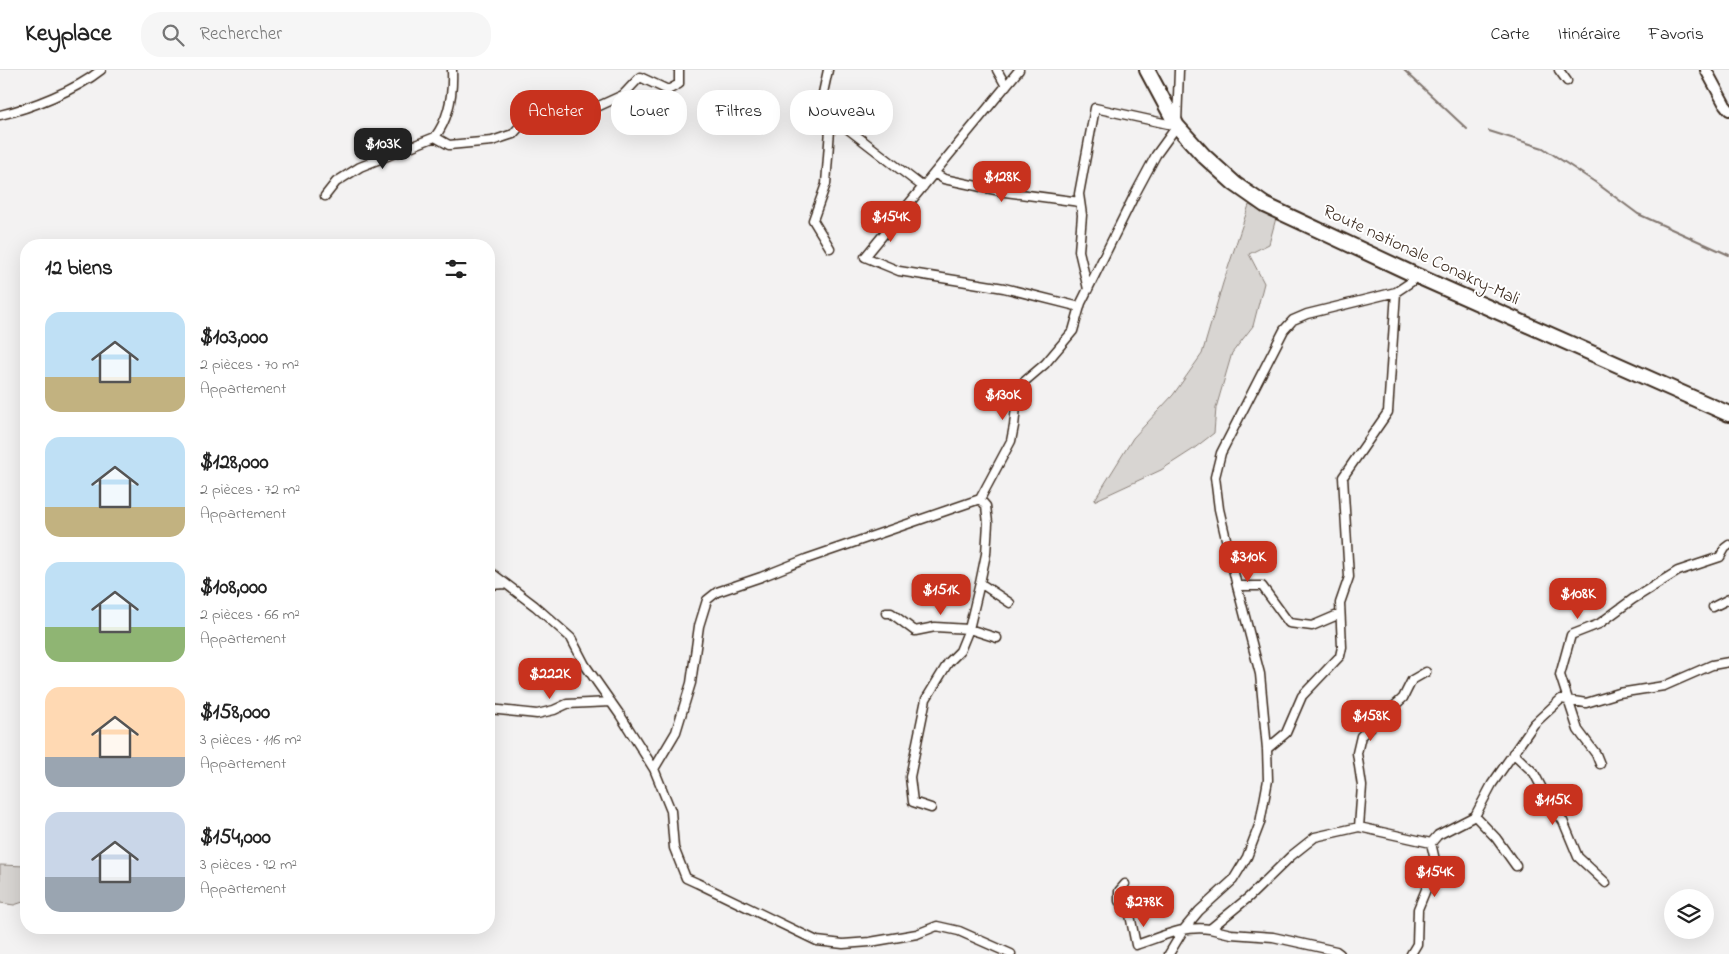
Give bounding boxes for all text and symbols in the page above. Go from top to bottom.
search box [141,12,491,57]
text: Keyplace [25,17,111,52]
icon: search [159,21,187,49]
text: Rechercher [199,21,282,48]
text: Carte [1490,22,1530,48]
text: Itinéraire [1558,22,1620,48]
text: Favoris [1648,22,1704,48]
chip: Acheter [510,90,601,135]
chip: Louer [611,90,687,135]
chip: Filtres [697,90,780,135]
chip: Nouveau [790,90,893,135]
pin: $103K [348,128,418,170]
text: $103K [365,132,401,156]
pin: $128K [967,160,1037,203]
text: $128K [984,165,1020,189]
street label: Route nationale Conakry-Mali [1318,199,1524,313]
pin: $154K [856,200,926,243]
text: $154K [872,205,910,229]
text: 12 biens [45,254,113,284]
icon: filters [442,255,470,283]
text: $103,000 [200,323,268,353]
icon: home [85,332,145,392]
text: 2 pièces · 70 m² [200,353,299,377]
text: Appartement [200,377,286,401]
pin: $130K [968,378,1038,421]
text: $130K [985,383,1021,407]
text: $128,000 [200,448,269,478]
icon: home [85,457,145,517]
text: 2 pièces · 72 m² [200,478,300,502]
text: Appartement [200,502,286,526]
pin: $310K [1213,540,1283,583]
text: $310K [1230,545,1266,569]
text: $108,000 [200,573,267,603]
pin: $151K [906,574,976,616]
text: $151K [923,578,959,602]
pin: $108K [1543,578,1613,620]
icon: home [85,582,145,642]
text: $108K [1560,582,1596,606]
text: 2 pièces · 66 m² [200,603,300,627]
text: Appartement [200,627,286,651]
pin: $222K [515,658,585,700]
text: $222K [529,662,571,686]
text: $158,000 [200,698,270,728]
pin: $158K [1336,700,1406,742]
text: $158K [1352,704,1390,728]
icon: home [85,707,145,767]
text: 3 pièces · 116 m² [200,728,302,752]
text: Appartement [200,752,286,776]
pin: $115K [1518,784,1588,826]
text: $115K [1535,788,1571,812]
text: $154,000 [200,823,271,853]
icon: home [85,832,145,892]
text: 3 pièces · 92 m² [200,853,297,877]
pin: $154K [1400,856,1470,898]
text: $154K [1416,860,1454,884]
text: Appartement [200,877,286,901]
pin: $278K [1109,886,1179,928]
map controls [1664,889,1714,939]
button: layers [1664,889,1714,939]
text: $278K [1125,890,1163,914]

